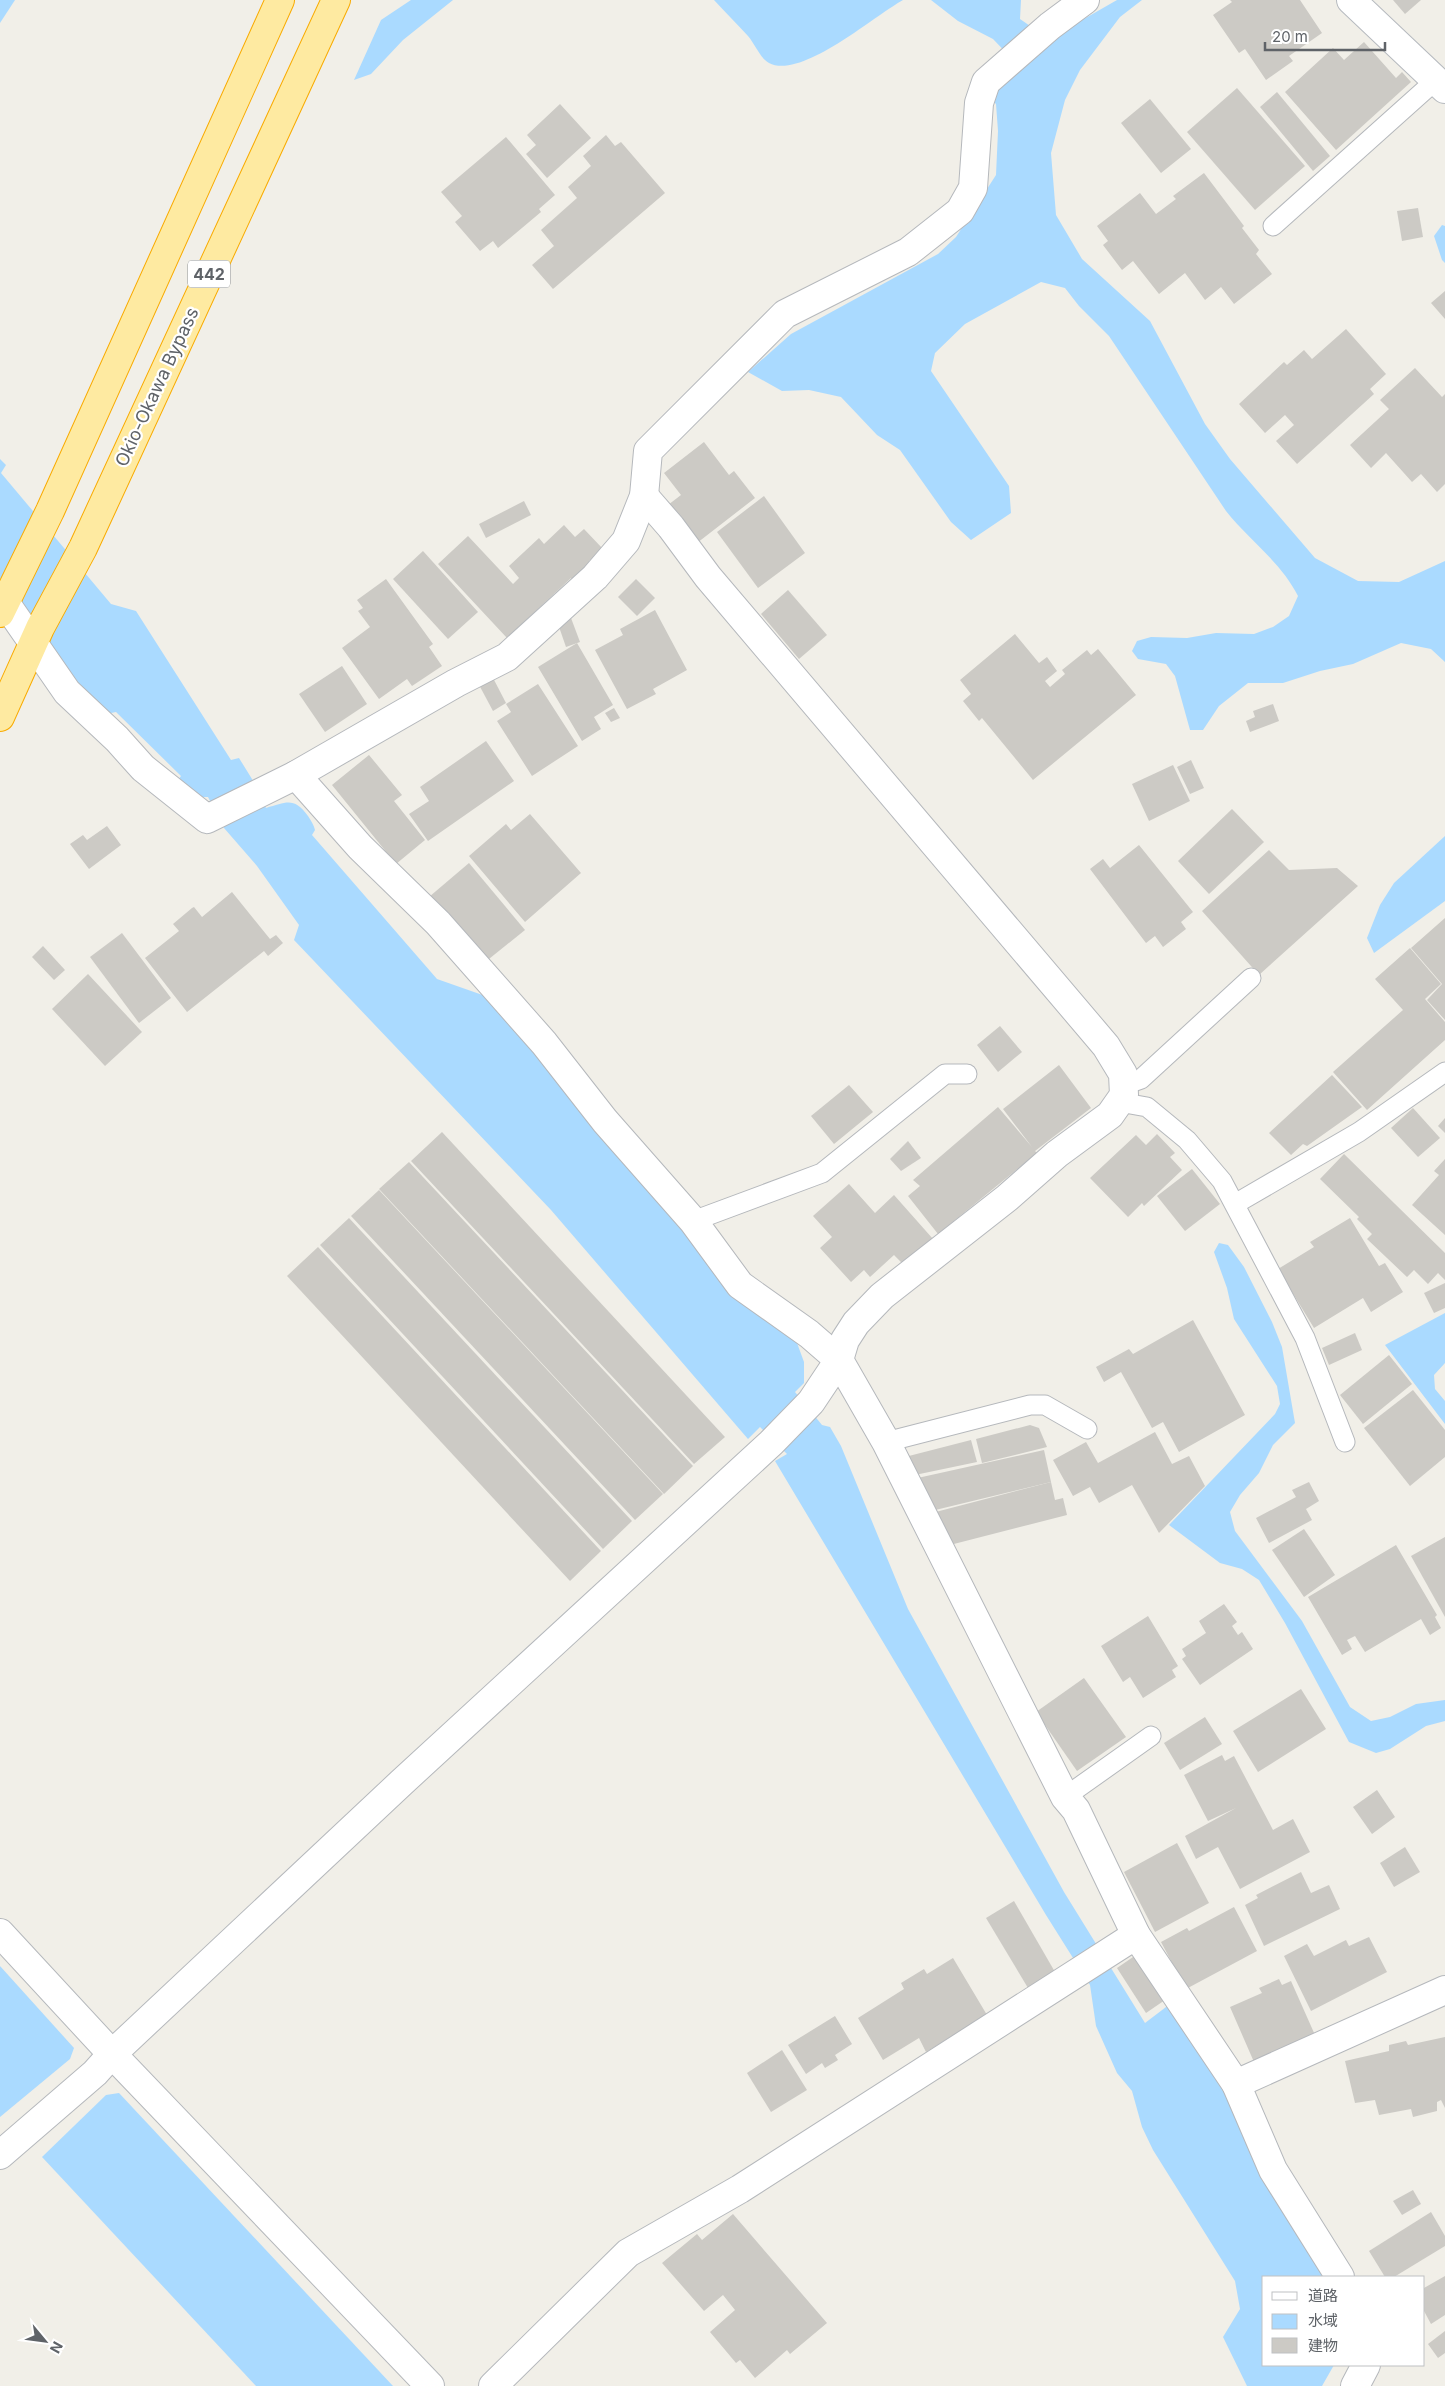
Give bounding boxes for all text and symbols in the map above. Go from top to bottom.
scale bar [1265,20,1385,52]
text: 20 m [1272,27,1308,46]
road number: 442 [188,260,230,288]
street label: Okio-Okawa Bypass [110,304,203,470]
legend [1262,2276,1425,2366]
text: 道路 [1308,2286,1338,2305]
text: 水域 [1308,2311,1338,2330]
north arrow [20,2316,70,2366]
text: 建物 [1308,2336,1338,2355]
text: N [47,2339,67,2356]

